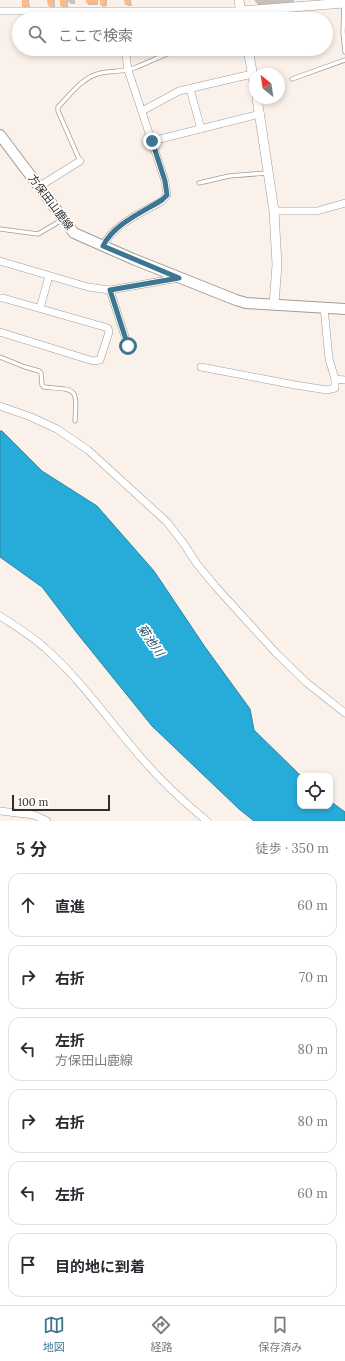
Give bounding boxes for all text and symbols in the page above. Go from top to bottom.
search box [12,12,333,56]
icon: search [26,23,48,45]
text: ここで検索 [58,26,133,45]
north arrow [249,68,285,104]
route end [143,132,161,150]
street label: 方保田山鹿線 [26,171,76,233]
route start [119,337,137,355]
water label: 菊池川 [135,621,169,661]
map controls [297,773,333,809]
button: locate [297,773,333,809]
scale bar [12,793,110,812]
text: 100 m [18,795,48,809]
text: 5 分 [16,838,47,860]
text: 徒歩 · 350 m [255,840,329,857]
icon: ahead [17,894,39,916]
text: 直進 [55,897,85,916]
text: 60 m [297,897,328,914]
icon: right [17,966,39,988]
text: 右折 [55,969,85,988]
text: 70 m [299,969,328,986]
text: 左折 [55,1031,85,1050]
icon: left [17,1038,39,1060]
text: 80 m [298,1041,328,1058]
text: 方保田山鹿線 [55,1052,133,1069]
icon: right [17,1110,39,1132]
text: 右折 [55,1113,85,1132]
text: 80 m [298,1113,328,1130]
icon: left [17,1182,39,1204]
text: 左折 [55,1185,85,1204]
text: 60 m [297,1185,328,1202]
icon: arrive [17,1254,39,1276]
text: 目的地に到着 [55,1257,145,1276]
tab: 地図 [43,1314,65,1354]
tab: 経路 [150,1314,172,1354]
tab: 保存済み [258,1314,302,1354]

